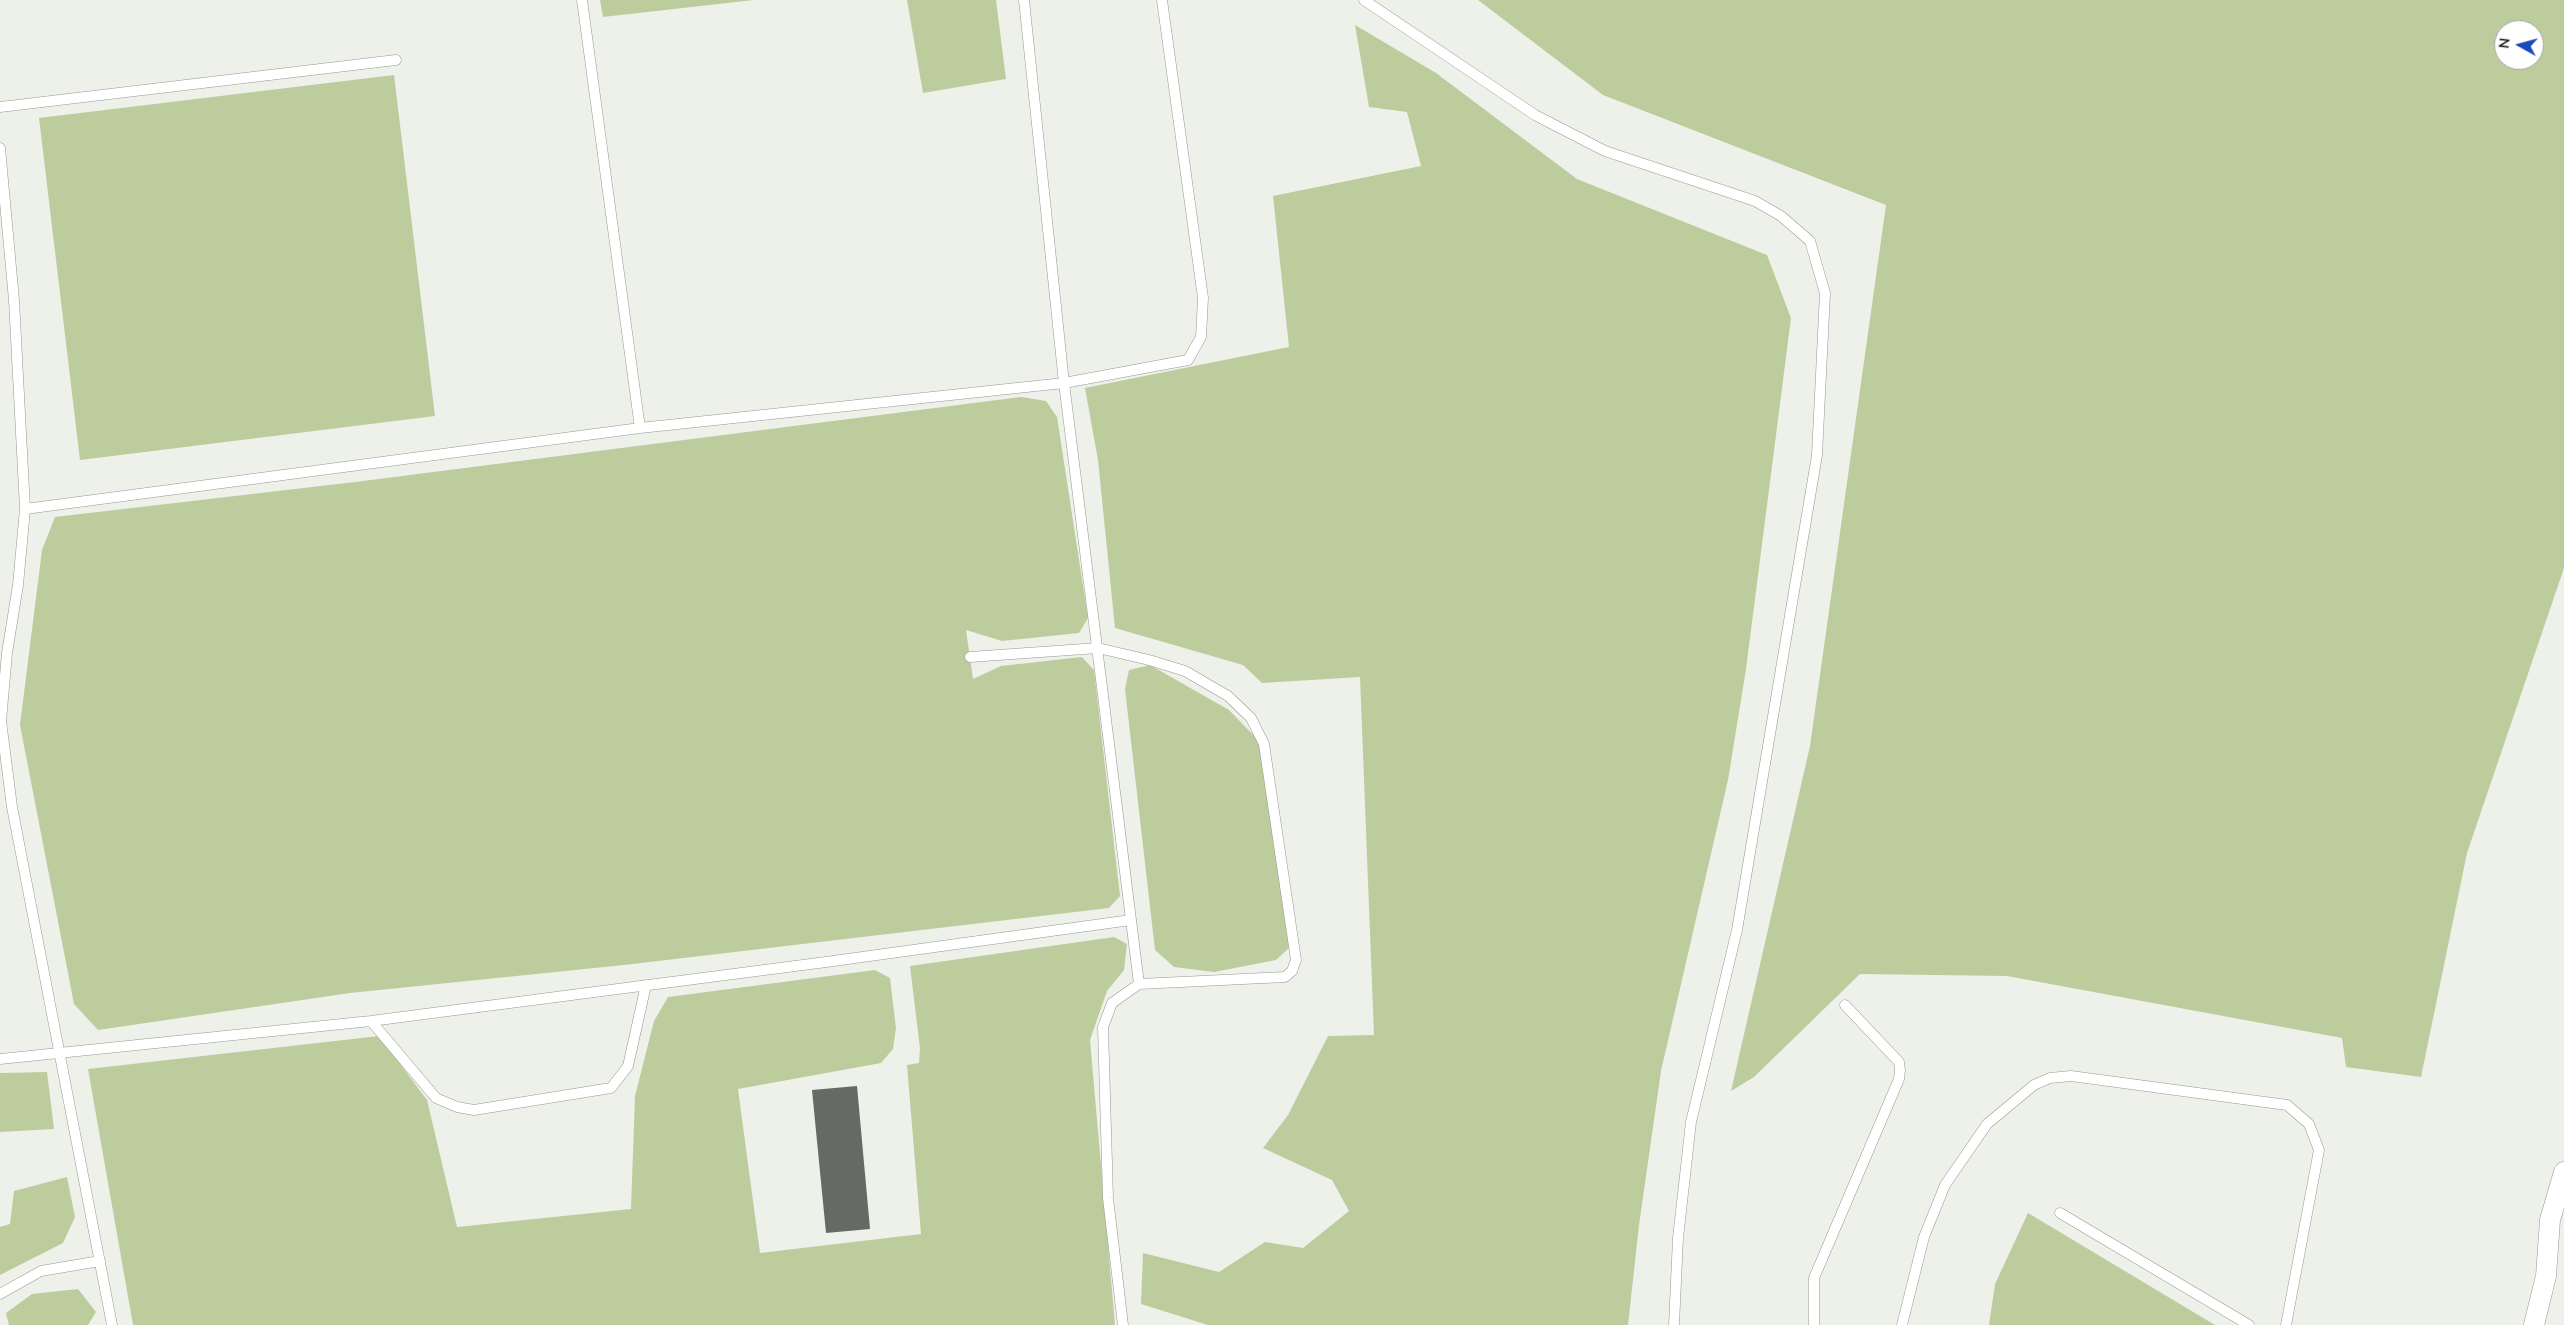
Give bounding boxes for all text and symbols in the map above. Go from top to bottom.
north arrow [2494,20,2544,70]
text: N [2495,37,2515,50]

